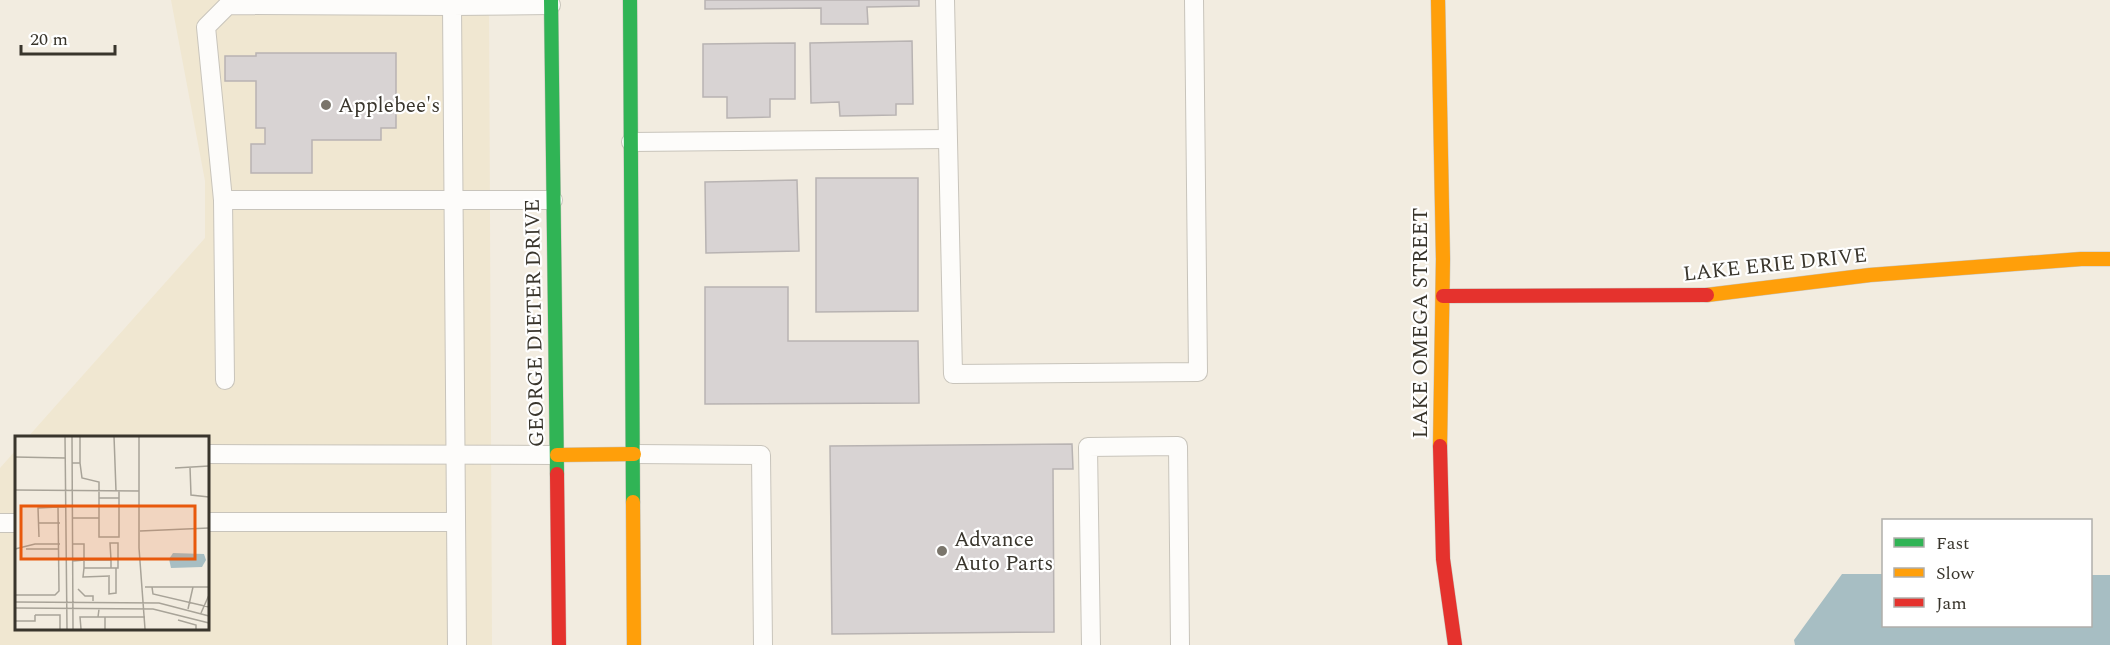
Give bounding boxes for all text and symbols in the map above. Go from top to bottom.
scale bar [21,18,116,56]
text: 20 m [30,26,68,53]
place label: Applebee's [338,90,440,122]
marker: Applebee's [319,98,333,112]
street label: GEORGE DIETER DRIVE [517,199,553,447]
street label: LAKE OMEGA STREET [1405,208,1437,438]
street label: LAKE ERIE DRIVE [1681,239,1869,291]
inset map [15,436,208,630]
legend [1882,519,2092,627]
place label: Advance Auto Parts [954,524,1053,580]
text: Fast [1936,530,1969,557]
marker: Advance Auto Parts [935,544,949,558]
text: Slow [1936,560,1975,587]
text: Jam [1936,590,1967,617]

